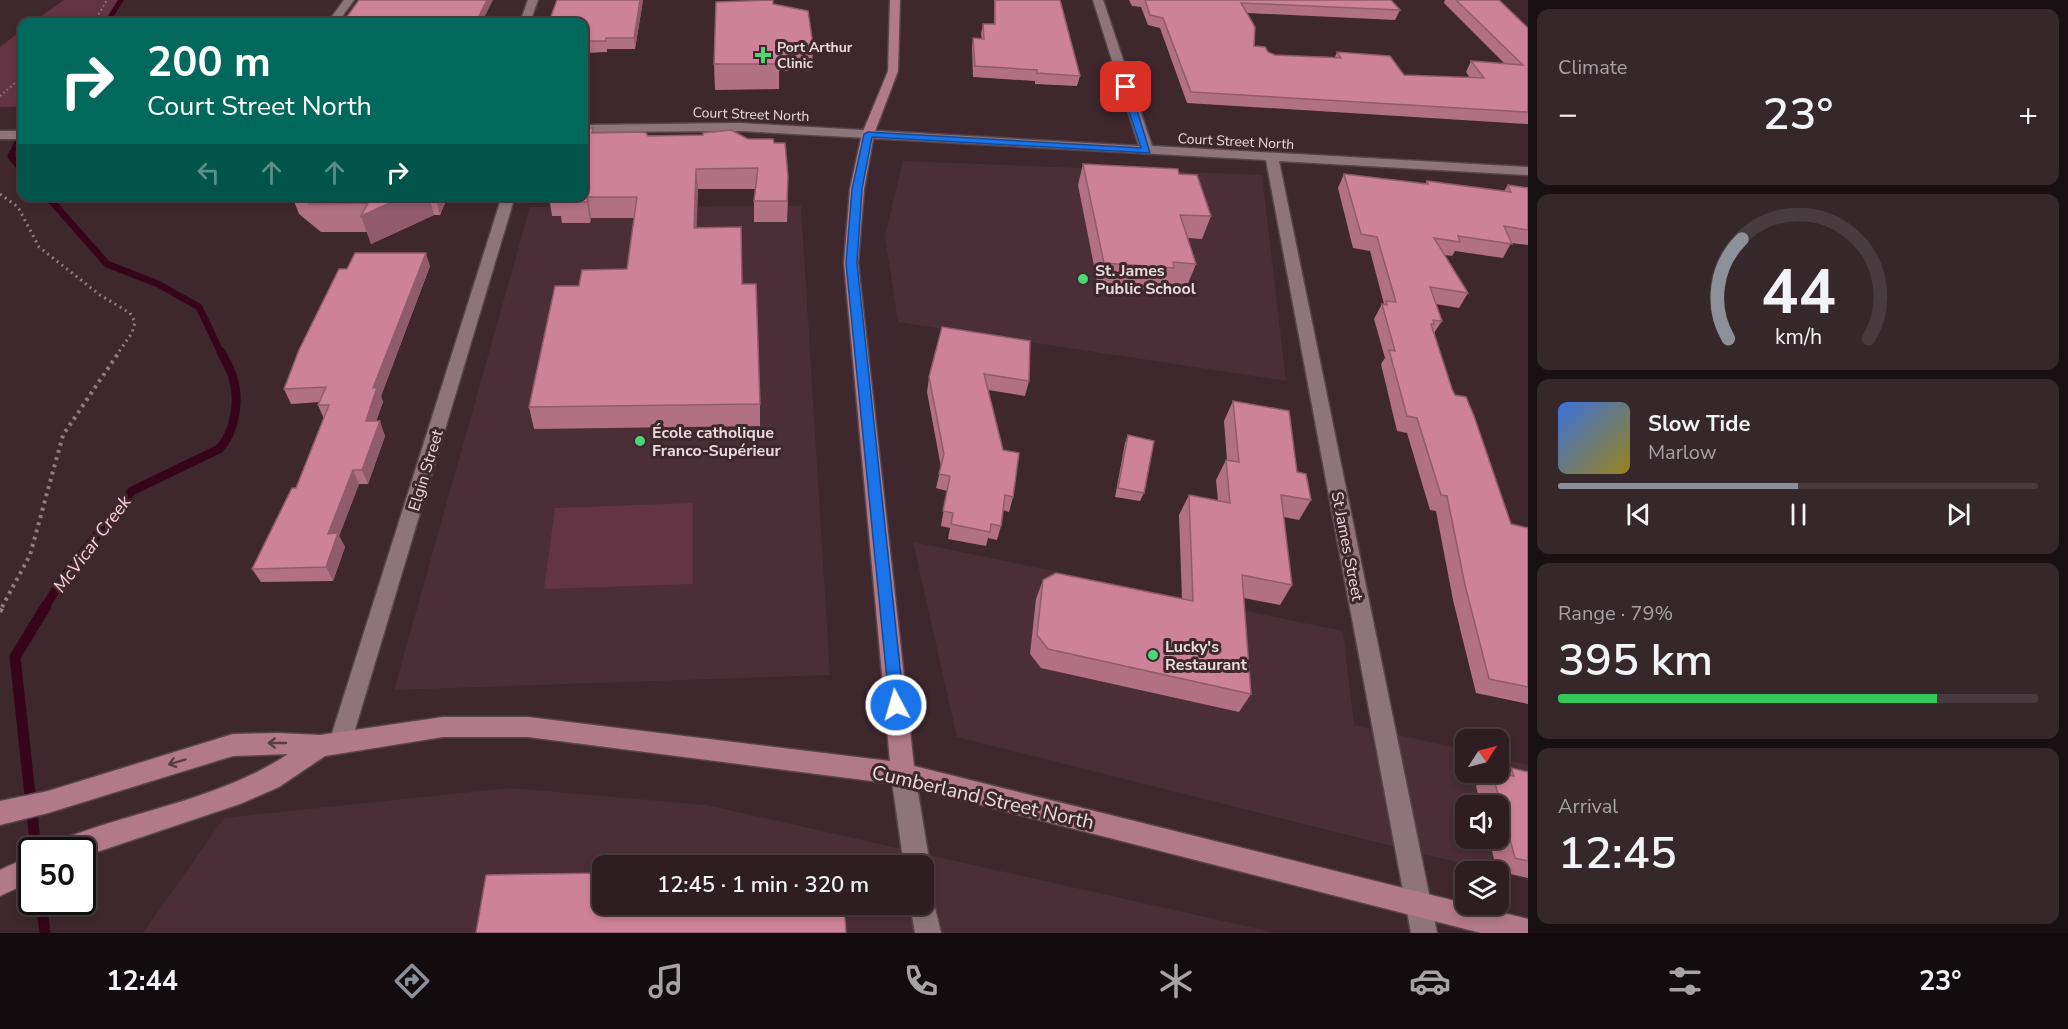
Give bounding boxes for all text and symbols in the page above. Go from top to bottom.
text: 200 m [147,34,271,91]
place label: Port Arthur Clinic [777,38,853,73]
icon: right [48,42,126,120]
marker: Port Arthur Clinic [754,46,772,64]
text: Climate [1558,54,1627,81]
pin [1100,61,1151,112]
icon: arrive [1109,70,1142,103]
text: 23° [1763,84,1833,145]
text: Court Street North [147,88,372,125]
text: − [1558,92,1578,137]
text: + [2018,92,2038,137]
street label: Court Street North [692,103,810,126]
street label: Court Street North [1177,129,1295,154]
icon: left [192,156,225,189]
icon: ahead [255,156,288,189]
icon: ahead [318,156,351,189]
icon: right [381,156,414,189]
text: 44 [1761,250,1835,335]
place label: St. James Public School [1095,260,1196,300]
marker: St. James Public School [1076,272,1090,286]
text: km/h [1774,322,1822,352]
text: Slow Tide [1648,409,1750,439]
place label: École catholique Franco-Supérieur [652,422,782,462]
street label: Elgin Street [403,427,449,514]
marker: École catholique Franco-Supérieur [633,434,647,448]
text: Marlow [1648,439,1716,466]
water label: McVicar Creek [48,490,137,597]
street label: St James Street [1326,490,1368,603]
icon: previous [1622,498,1655,531]
icon: pause [1782,498,1815,531]
icon: next [1942,498,1975,531]
text: Range · 79% [1558,600,1673,627]
text: 395 km [1558,630,1713,691]
place label: Lucky's Restaurant [1165,636,1248,676]
marker: Lucky's Restaurant [1146,648,1160,662]
position arrow [864,673,928,737]
north arrow [1455,729,1509,783]
map controls [1455,729,1509,915]
one-way arrow [267,737,287,749]
one-way arrow [168,757,187,768]
street label: Cumberland Street North [869,759,1097,836]
text: Arrival [1558,793,1618,820]
button: sound [1455,795,1509,849]
text: 12:45 [1558,823,1677,884]
speed limit sign: 50 [18,837,96,915]
button: layers [1455,861,1509,915]
text: 12:45 · 1 min · 320 m [657,870,869,900]
icon: directions [391,960,433,1002]
icon: music [645,960,687,1002]
icon: phone [900,960,942,1002]
icon: climate [1155,960,1197,1002]
icon: car [1409,960,1451,1002]
icon: filters [1664,960,1706,1002]
text: 12:44 [106,963,178,1000]
text: 23° [1919,963,1962,1000]

